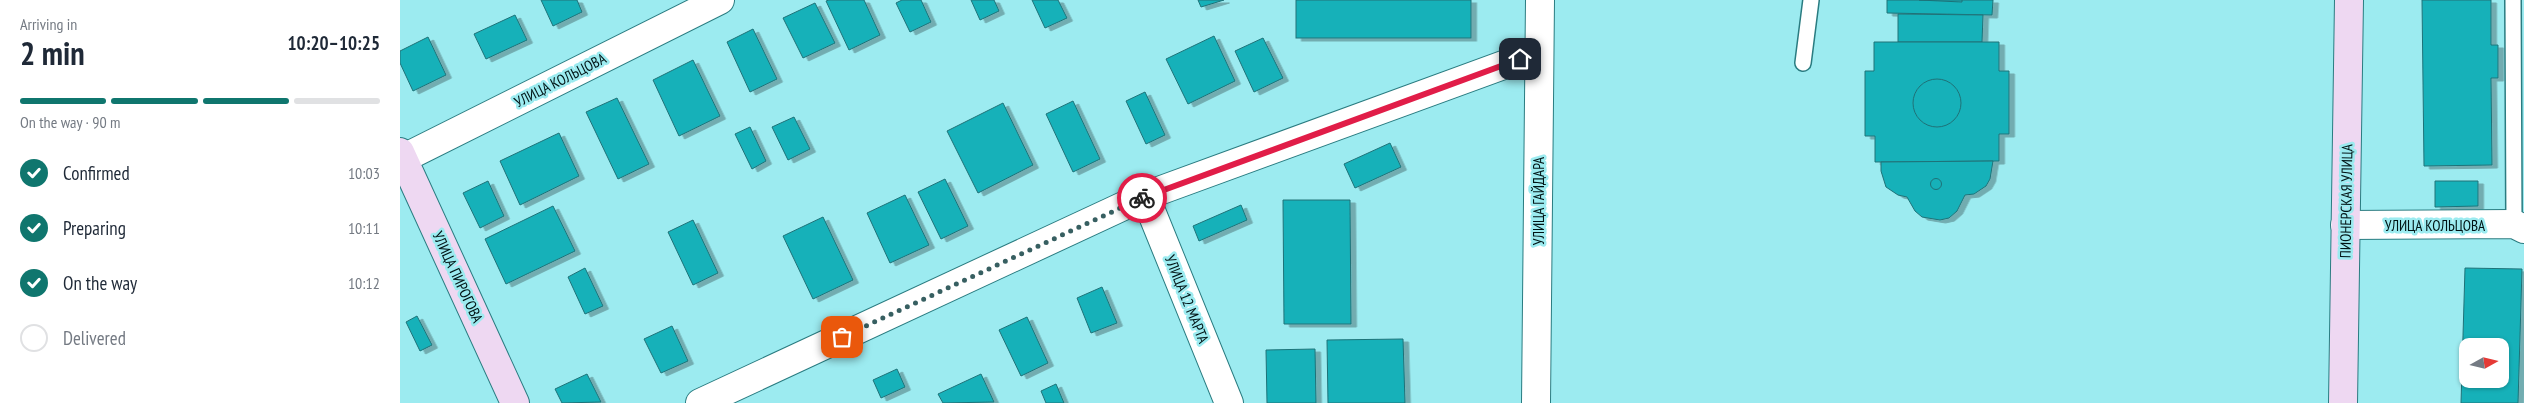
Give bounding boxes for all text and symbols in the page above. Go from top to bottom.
text: Arriving in [20,14,77,34]
text: 10:20–10:25 [287,31,380,55]
text: 2 min [20,32,85,74]
pin [1499,38,1541,80]
icon: home [1506,45,1534,73]
street label: УЛИЦА КОЛЬЦОВА [511,48,610,111]
text: On the way · 90 m [20,112,120,132]
street label: ПИОНЕРСКАЯ УЛИЦА [2336,143,2357,258]
street label: УЛИЦА ГАЙДАРА [1529,156,1548,245]
icon: check [20,159,48,187]
text: Confirmed [63,161,130,185]
text: 10:03 [348,163,380,183]
courier [1117,173,1167,223]
icon: bike [1128,184,1156,212]
icon: check [20,214,48,242]
text: Preparing [63,216,126,240]
street label: УЛИЦА КОЛЬЦОВА [2385,216,2486,235]
text: 10:11 [348,218,380,238]
street label: УЛИЦА ПИРОГОВА [429,228,488,327]
street label: УЛИЦА 12 МАРТА [1161,252,1214,347]
icon: check [20,269,48,297]
text: On the way [63,271,137,295]
text: 10:12 [348,273,380,293]
pin [821,316,863,358]
icon: bag [828,323,856,351]
text: Delivered [63,326,126,350]
north arrow [2459,338,2509,388]
map controls [2459,338,2509,388]

